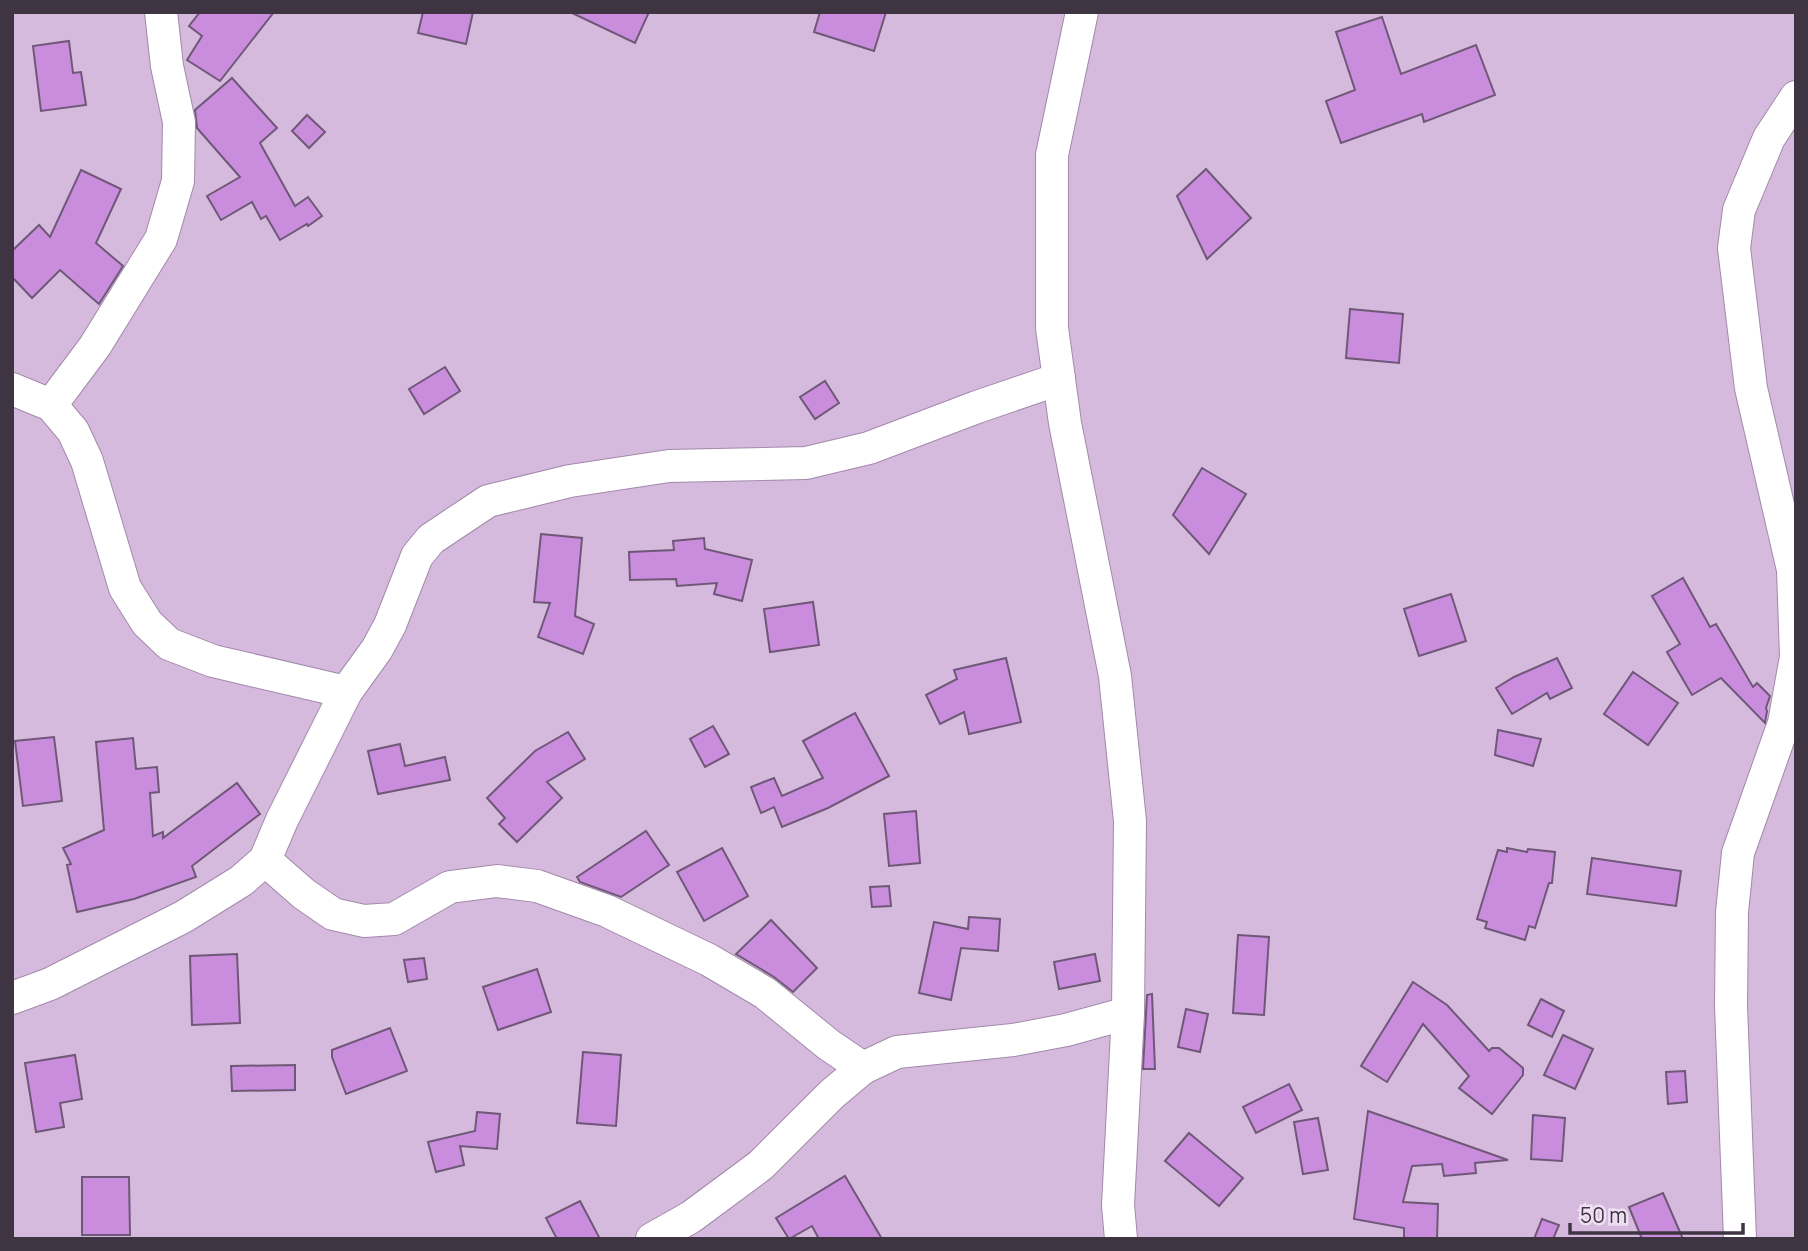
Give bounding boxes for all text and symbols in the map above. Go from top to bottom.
scale bar [1570,1192,1743,1236]
text: 50 m [1580,1201,1627,1229]

